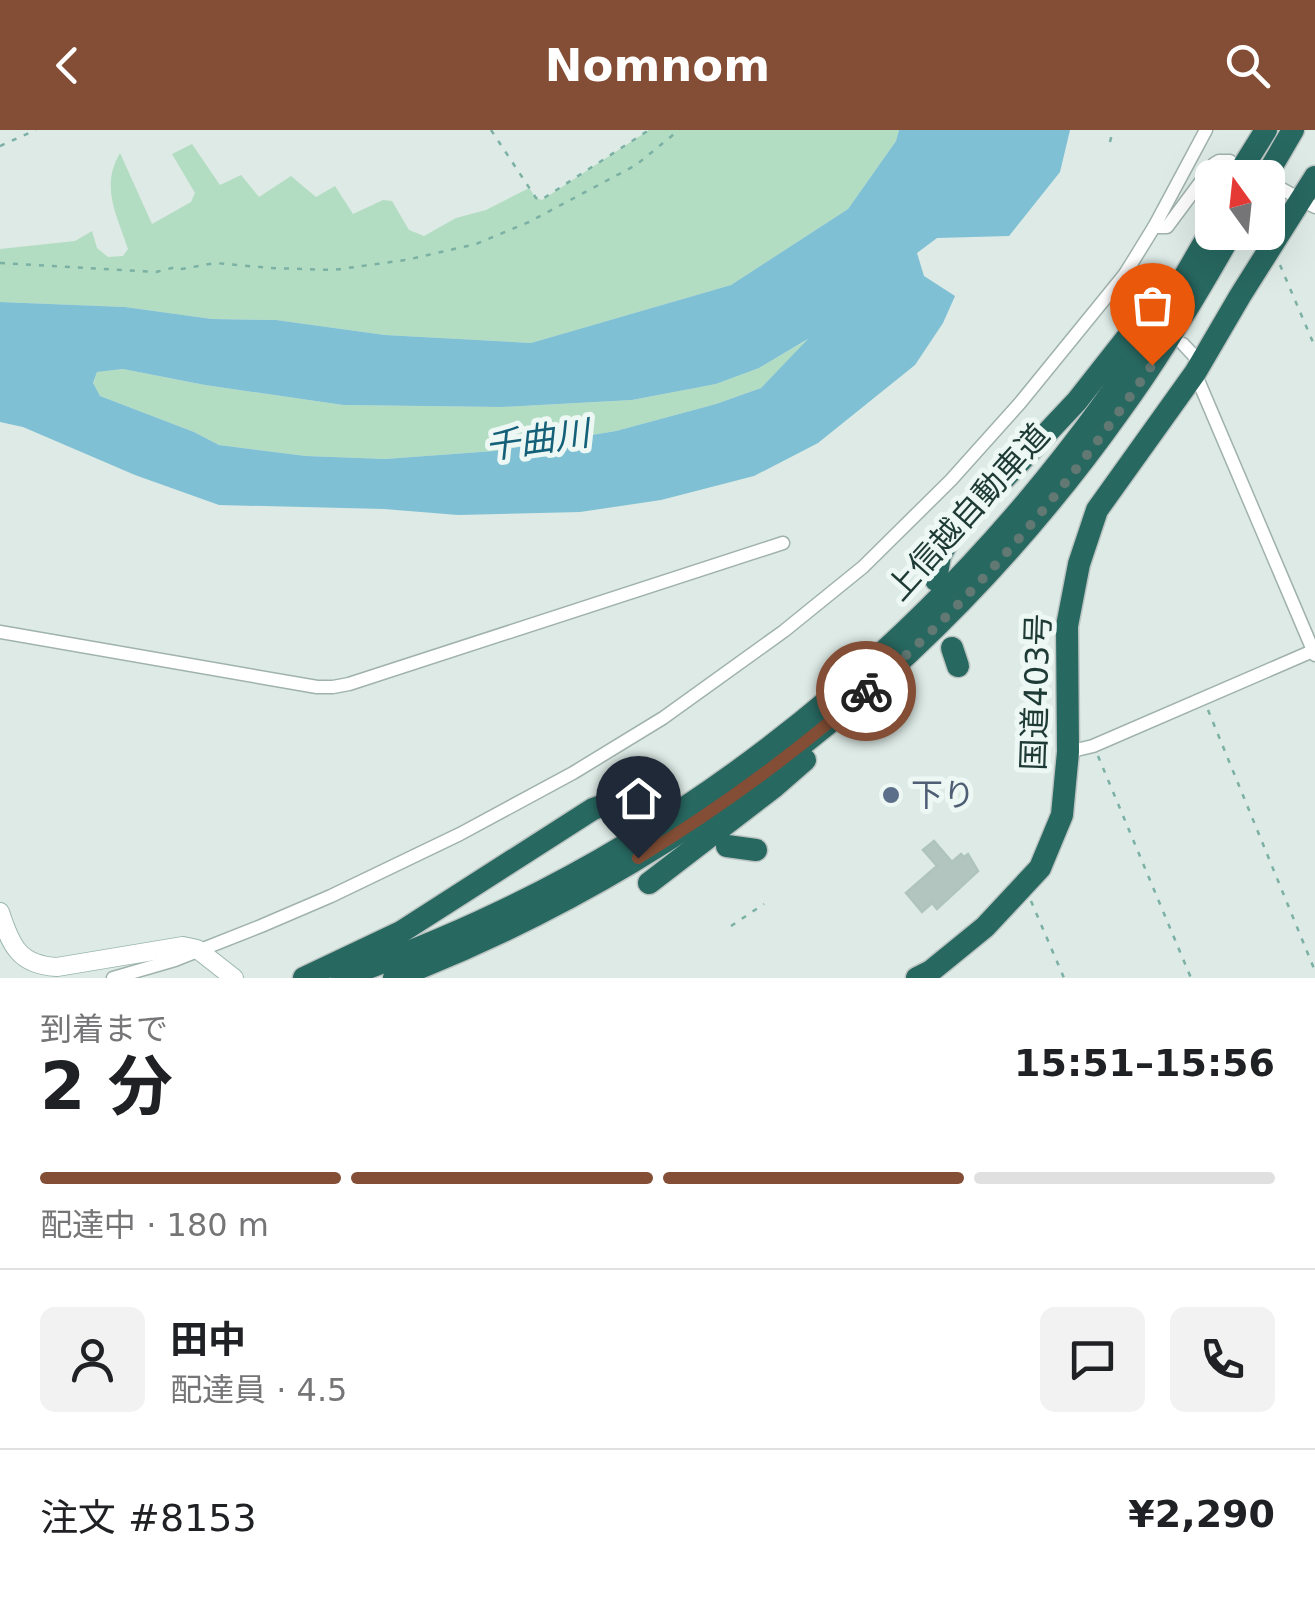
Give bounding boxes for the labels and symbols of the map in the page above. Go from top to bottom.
north arrow [1195,160,1285,250]
pin [1110,263,1195,366]
water label: 千曲川 [482,412,596,467]
street label: 上信越自動車道 [879,416,1057,608]
street label: 国道403号 [1014,613,1058,771]
courier [816,641,916,741]
pin [596,756,681,859]
place label: 下り [911,776,975,814]
marker: 下り [880,784,902,806]

